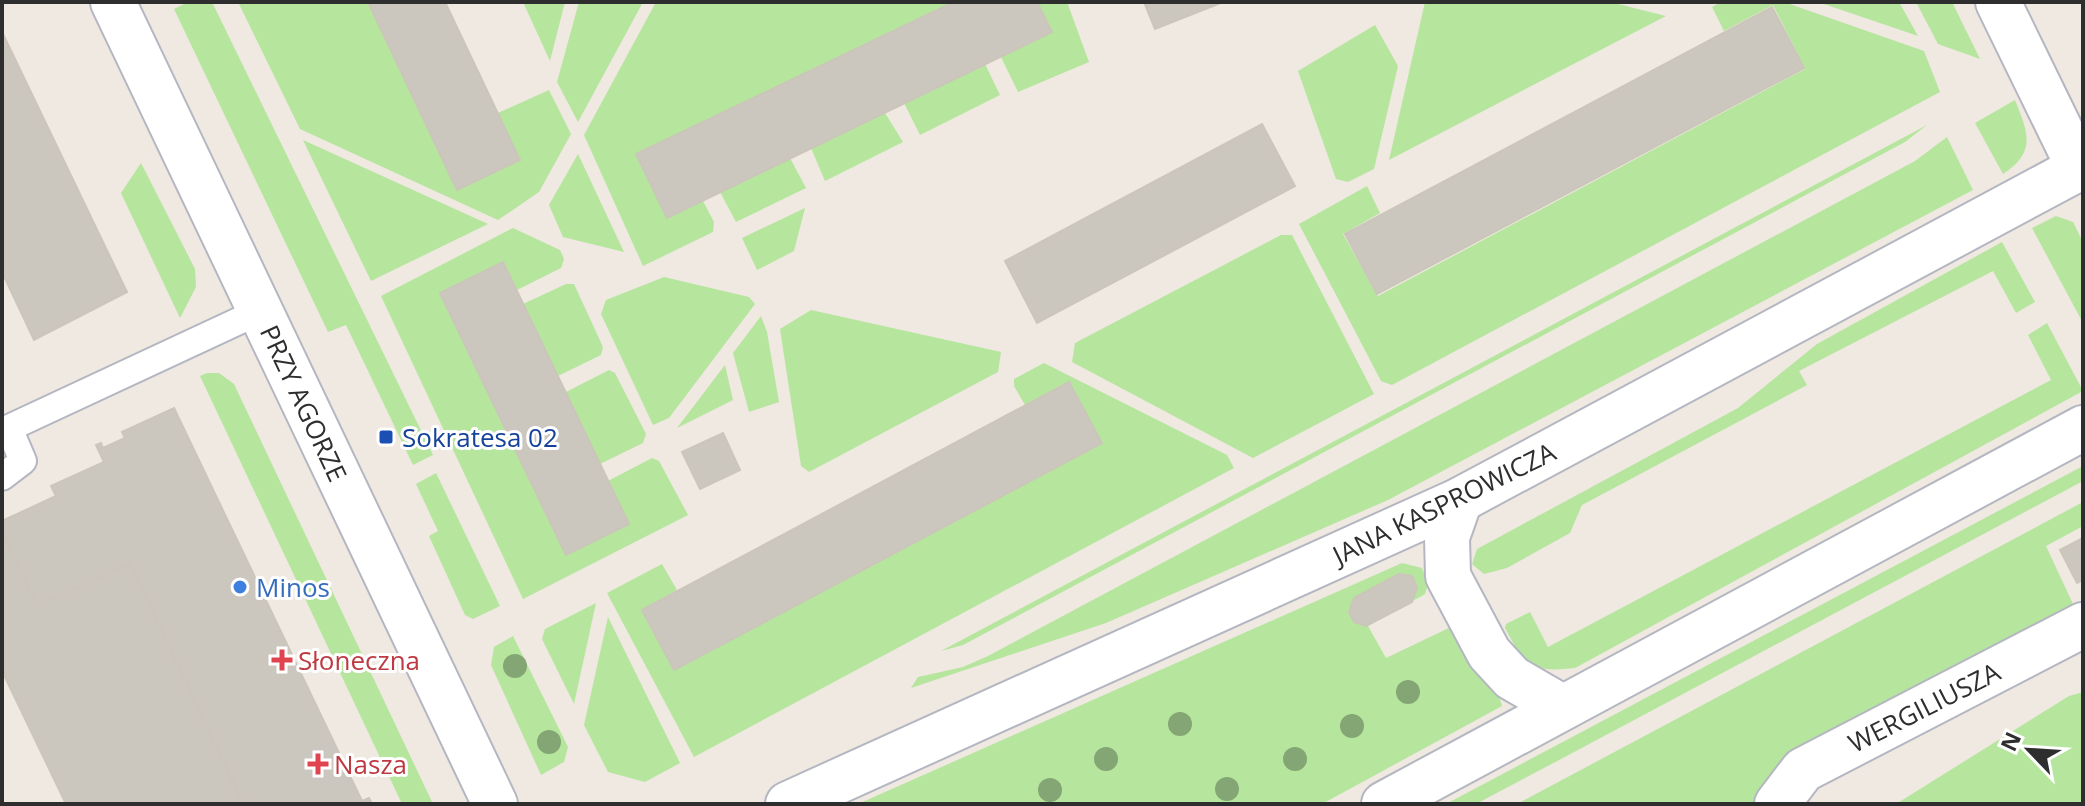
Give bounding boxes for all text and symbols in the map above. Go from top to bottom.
street label: PRZY AGORZE [252,319,356,487]
place label: Sokratesa 02 [402,419,558,455]
marker: Sokratesa 02 [377,428,395,446]
street label: JANA KASPROWICZA [1324,433,1562,574]
place label: Minos [256,569,330,605]
marker: Minos [231,578,249,596]
place label: Słoneczna [298,642,420,678]
marker: Słoneczna [273,651,291,669]
street label: WERGILIUSZA [1842,653,2007,761]
north arrow [1989,710,2069,790]
text: N [1993,727,2027,756]
place label: Nasza [334,746,407,782]
marker: Nasza [309,755,327,773]

